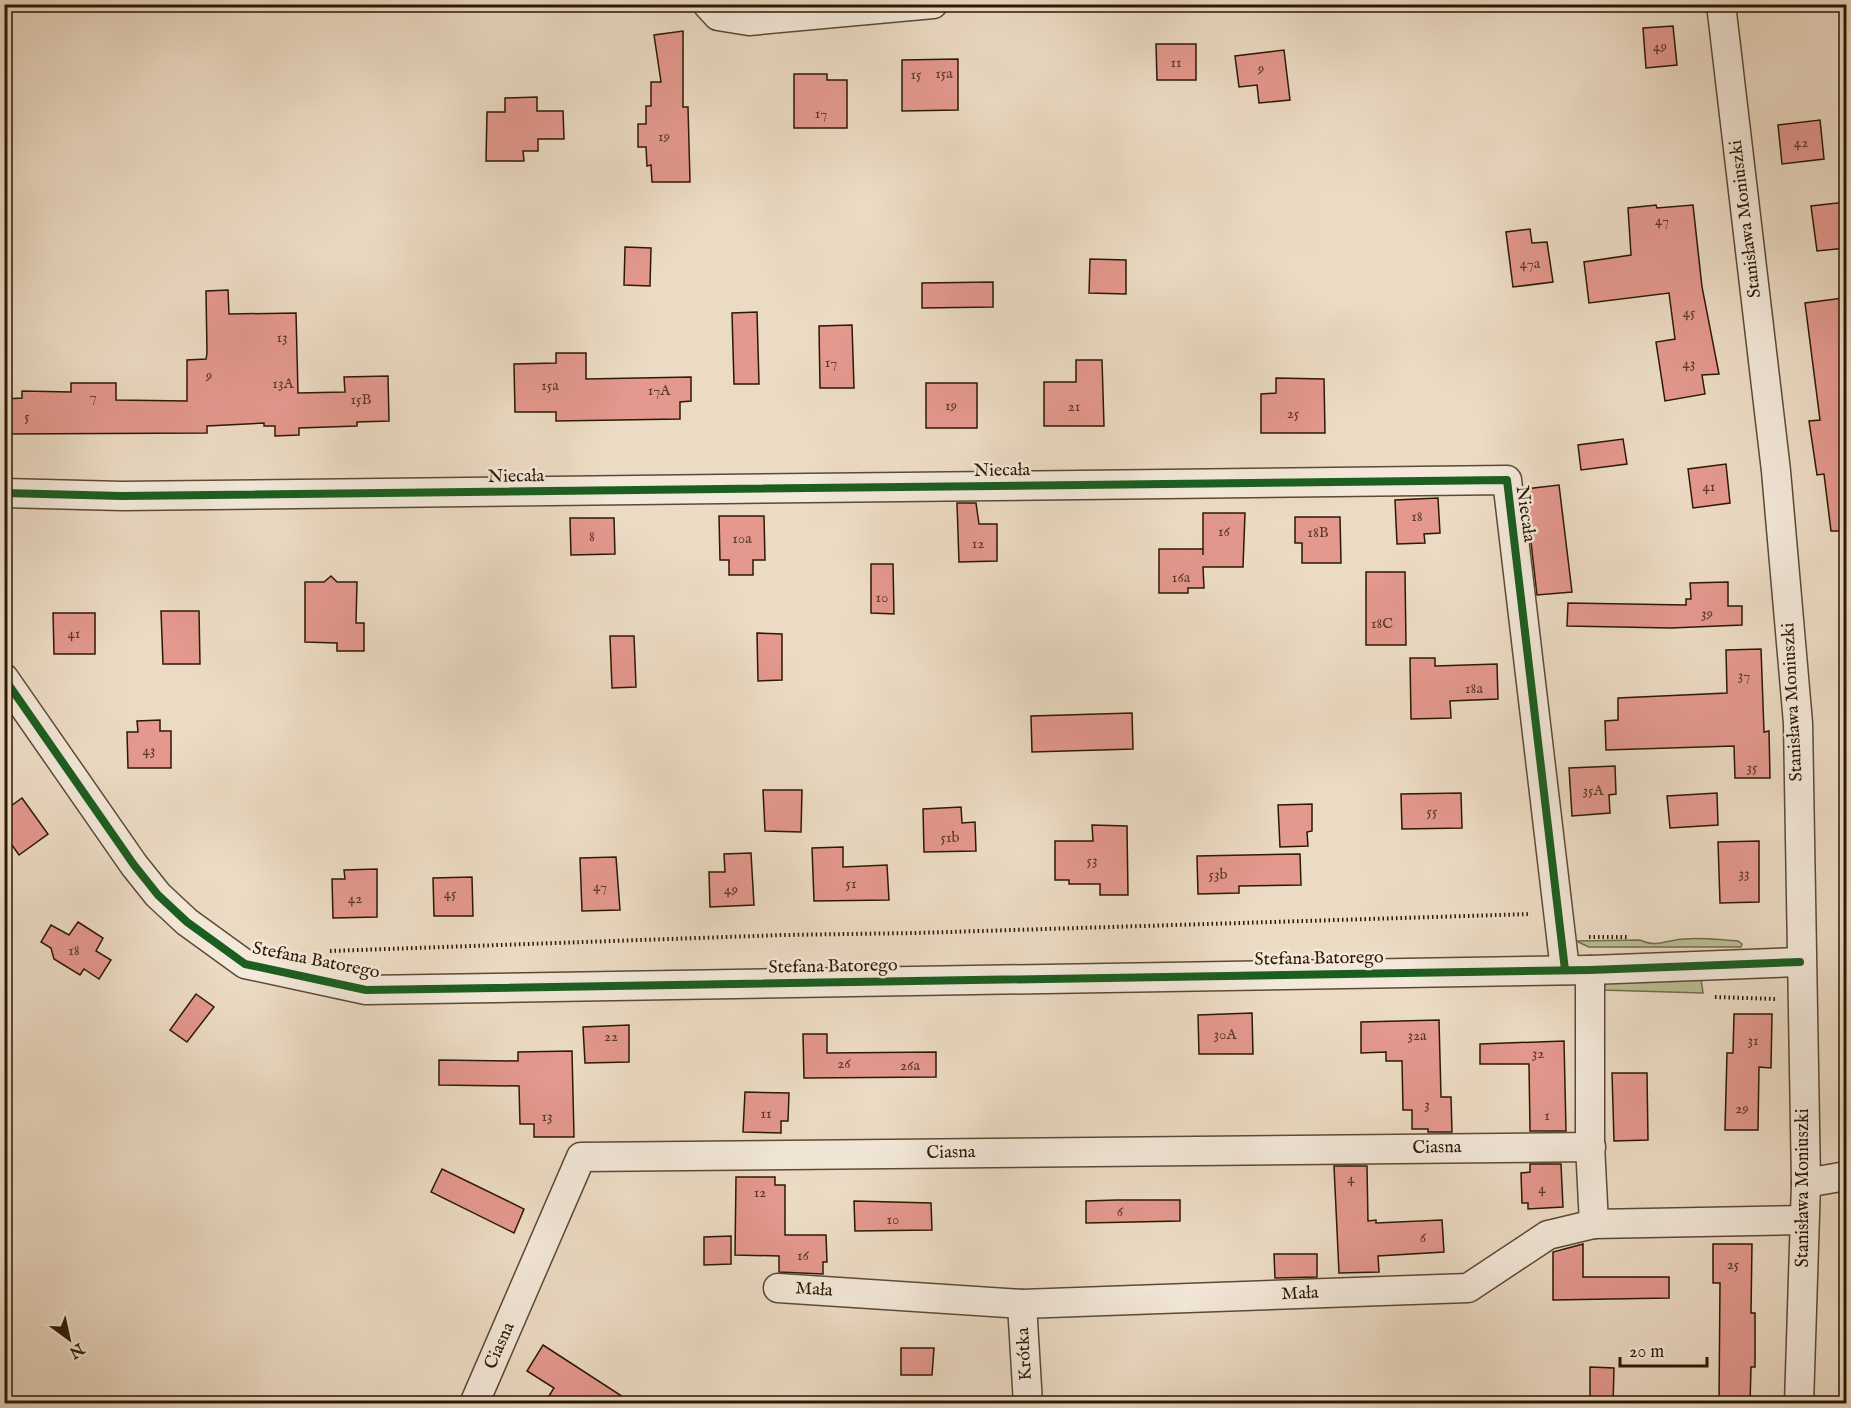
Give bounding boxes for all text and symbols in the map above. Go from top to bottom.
house number: 49 [1653,37,1667,56]
house number: 11 [1170,53,1182,72]
house number: 9 [1257,59,1264,78]
house number: 15a [935,64,953,83]
house number: 15 [910,65,922,84]
house number: 17 [815,104,827,123]
house number: 19 [658,127,670,146]
house number: 42 [1794,133,1808,152]
street label: Stanisława Moniuszki [1725,138,1767,299]
house number: 47 [1655,211,1669,230]
house number: 47a [1520,254,1541,273]
house number: 45 [1683,303,1696,322]
house number: 13 [276,328,288,347]
house number: 17 [825,353,837,372]
house number: 43 [1683,354,1695,373]
house number: 9 [205,366,212,385]
house number: 13A [272,374,295,393]
house number: 15a [541,376,559,395]
house number: 17A [648,381,671,400]
house number: 7 [89,387,97,406]
house number: 15B [351,390,372,409]
house number: 19 [945,396,957,415]
house number: 21 [1068,397,1080,416]
house number: 25 [1287,404,1300,423]
house number: 5 [24,407,30,426]
street label: Niecała [973,459,1031,483]
street label: Niecała [487,465,545,489]
house number: 41 [1703,477,1715,496]
street label: Niecała [1510,484,1540,544]
house number: 18 [1411,507,1423,526]
house number: 16 [1218,522,1231,541]
house number: 18B [1307,523,1329,542]
house number: 8 [589,527,595,546]
house number: 10a [732,529,752,548]
house number: 12 [972,534,984,553]
house number: 16a [1172,568,1191,587]
house number: 10 [876,588,888,607]
house number: 39 [1701,604,1713,623]
house number: 18C [1371,614,1393,633]
street label: Stanisława Moniuszki [1777,622,1809,782]
house number: 41 [68,624,80,643]
house number: 37 [1738,666,1750,685]
house number: 18a [1465,679,1483,698]
house number: 43 [143,741,155,760]
house number: 35 [1746,758,1758,777]
house number: 35A [1582,781,1604,800]
house number: 55 [1427,802,1438,821]
house number: 51b [940,828,960,847]
house number: 53 [1086,851,1098,870]
house number: 33 [1738,864,1750,883]
house number: 53b [1208,865,1228,884]
house number: 51 [845,874,857,893]
house number: 47 [593,877,607,896]
house number: 49 [724,880,738,899]
house number: 45 [444,884,457,903]
house number: 42 [348,889,362,908]
street label: Stefana Batorego [250,937,382,985]
house number: 18 [68,941,80,960]
street label: Stefana Batorego [1254,946,1384,972]
street label: Stefana Batorego [768,954,898,980]
house number: 30A [1213,1025,1237,1044]
house number: 32a [1407,1026,1427,1045]
house number: 22 [604,1027,618,1046]
house number: 31 [1747,1031,1759,1050]
house number: 32 [1532,1044,1544,1063]
house number: 26 [837,1054,851,1073]
house number: 26a [900,1056,920,1075]
house number: 3 [1424,1095,1430,1114]
house number: 29 [1735,1099,1749,1118]
house number: 11 [760,1104,772,1123]
house number: 1 [1544,1106,1550,1125]
house number: 13 [541,1107,553,1126]
street label: Stanisława Moniuszki [1792,1108,1815,1268]
street label: Ciasna [1412,1136,1462,1160]
street label: Ciasna [926,1141,976,1165]
house number: 4 [1347,1169,1355,1188]
house number: 4 [1538,1179,1546,1198]
house number: 12 [754,1183,766,1202]
house number: 6 [1117,1202,1124,1221]
house number: 10 [887,1210,899,1229]
house number: 6 [1420,1228,1427,1247]
house number: 16 [797,1246,810,1265]
house number: 25 [1727,1255,1740,1274]
street label: Mała [795,1277,834,1303]
street label: Mała [1281,1282,1319,1306]
north arrow [39,1309,99,1369]
street label: Ciasna [480,1319,521,1373]
street label: Krótka [1012,1327,1038,1381]
scale bar [1620,1330,1707,1368]
text: N [65,1337,88,1362]
text: 20 m [1629,1341,1664,1364]

